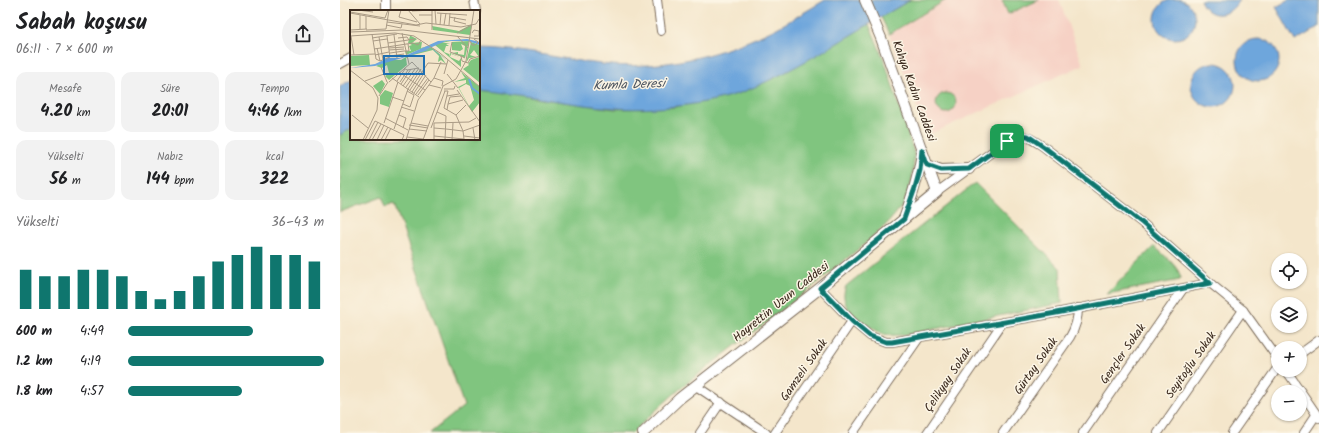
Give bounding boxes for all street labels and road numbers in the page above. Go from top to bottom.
street label: Kahya Kadın Caddesi [887,38,942,145]
street label: Hayrettin Uzun Caddesi [729,256,834,347]
street label: Gençler Sokak [1095,319,1151,388]
street label: Seyitoğlu Sokak [1161,327,1221,402]
street label: Gürtay Sokak [1009,333,1063,399]
street label: Gamzeli Sokak [775,335,833,405]
street label: Çelikyay Sokak [919,344,977,416]

